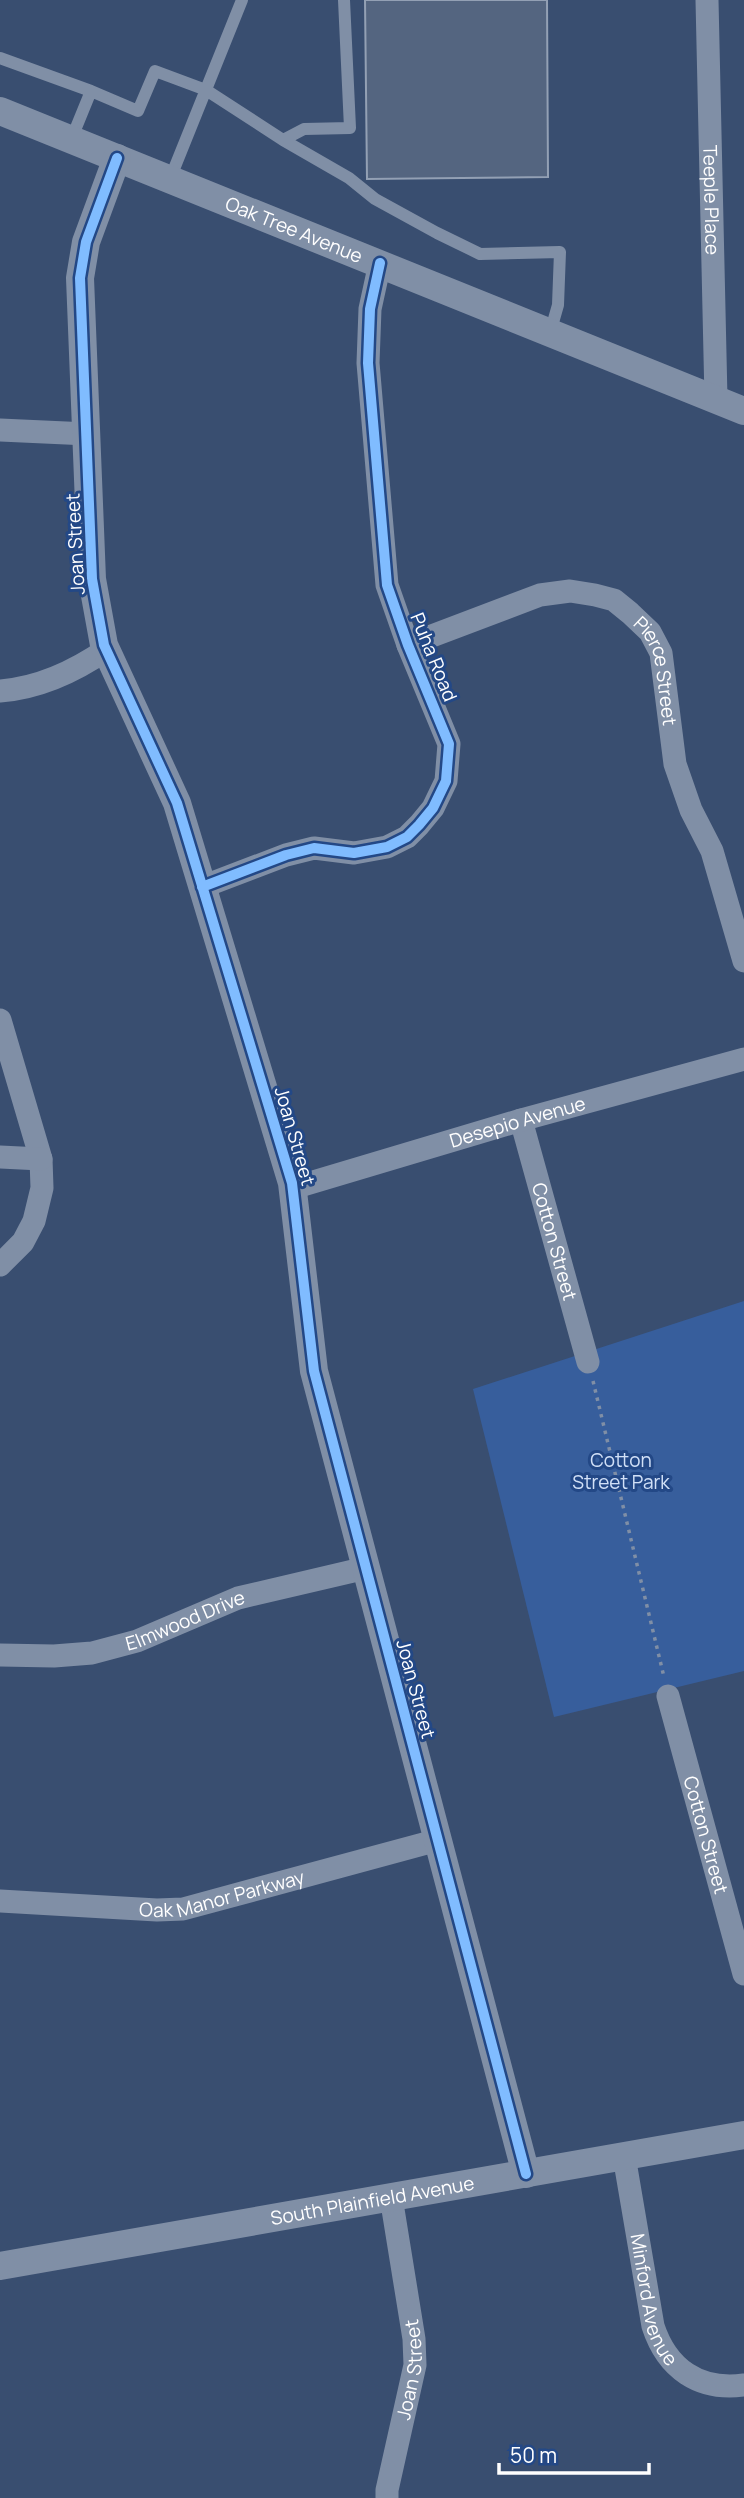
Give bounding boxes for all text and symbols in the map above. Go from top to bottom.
street label: Teeple Place [697,145,726,255]
street label: Oak Tree Avenue [222,190,366,269]
street label: Joan Street [59,493,91,595]
street label: Puha Road [404,609,464,705]
street label: Pierce Street [628,610,683,727]
street label: Joan Street [269,1084,321,1188]
street label: Desepio Avenue [446,1090,588,1154]
street label: Cotton Street [526,1180,583,1303]
park label: Cotton Street Park [572,1447,670,1495]
street label: Elmwood Drive [123,1584,247,1657]
street label: Joan Street [390,1637,442,1741]
street label: Cotton Street [677,1773,734,1897]
street label: Oak Manor Parkway [138,1864,307,1923]
street label: South Plainfield Avenue [268,2170,476,2231]
street label: Minford Avenue [624,2232,684,2371]
street label: Joan Street [390,2317,428,2422]
scale bar [499,2432,650,2476]
text: 50 m [510,2441,557,2469]

